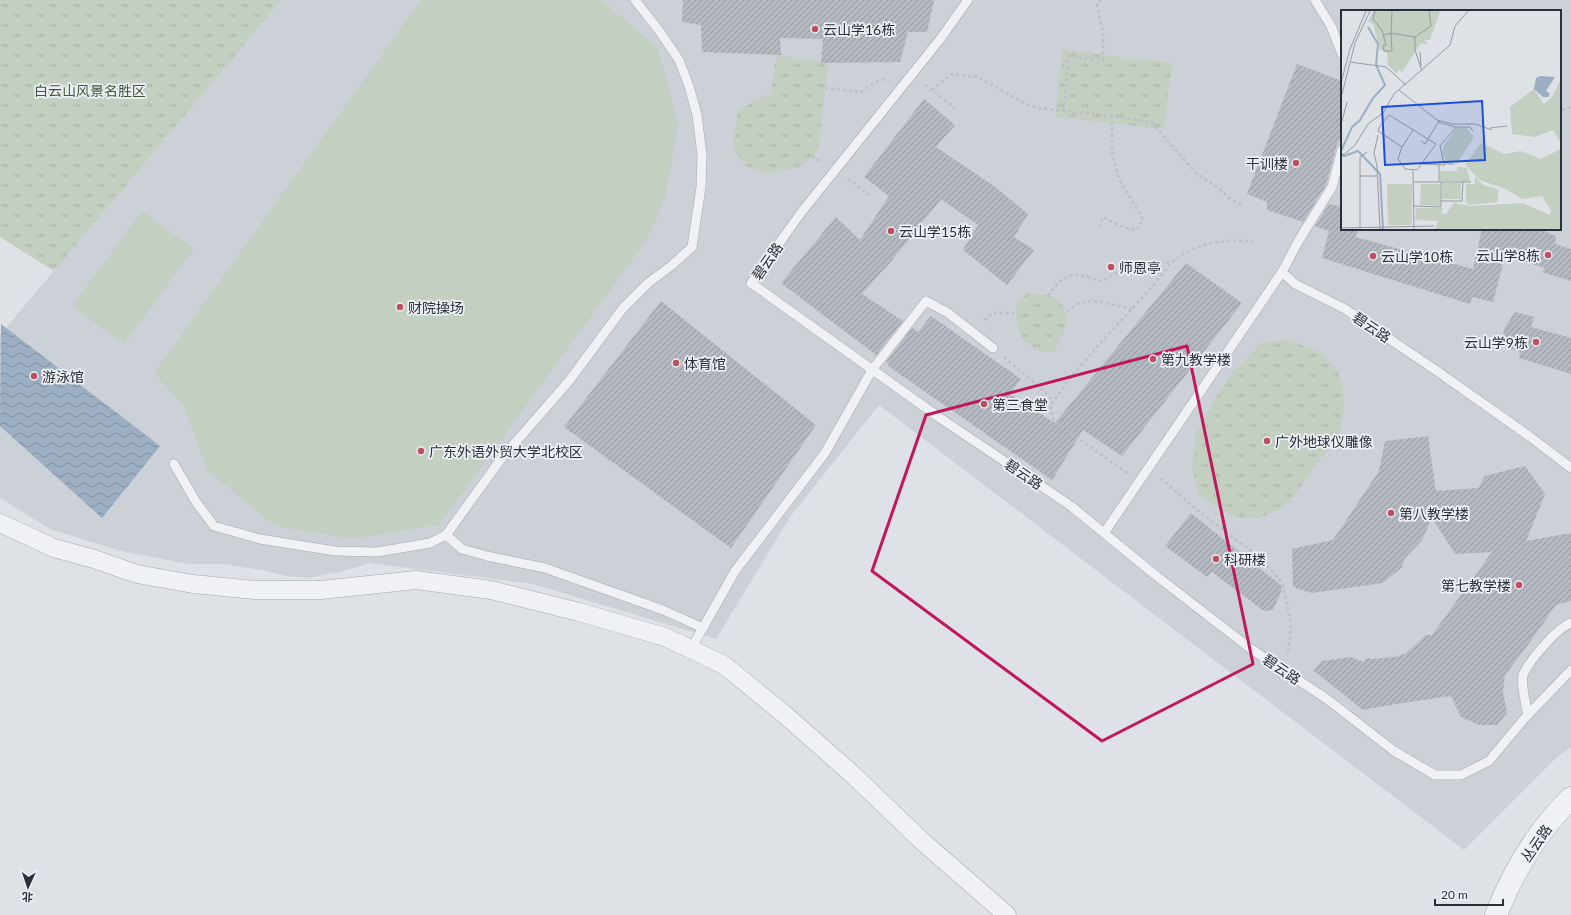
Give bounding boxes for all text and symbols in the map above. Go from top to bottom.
inset map [1341,10,1561,230]
place label: 云山学16栋 [823,21,895,38]
marker: 云山学16栋 [810,24,820,34]
park label: 白云山风景名胜区 [34,82,146,99]
place label: 干训楼 [1246,155,1288,172]
marker: 干训楼 [1291,158,1301,168]
place label: 云山学15栋 [899,223,971,240]
marker: 云山学15栋 [886,226,896,236]
street label: 碧云路 [748,239,786,283]
place label: 云山学8栋 [1476,247,1540,264]
place label: 云山学10栋 [1381,248,1453,265]
marker: 云山学8栋 [1543,250,1553,260]
marker: 云山学10栋 [1368,251,1378,261]
place label: 师恩亭 [1119,259,1161,276]
marker: 师恩亭 [1106,262,1116,272]
place label: 财院操场 [408,299,464,316]
marker: 财院操场 [395,302,405,312]
street label: 碧云路 [1350,308,1394,346]
place label: 云山学9栋 [1464,334,1528,351]
marker: 云山学9栋 [1531,337,1541,347]
place label: 第九教学楼 [1161,351,1231,368]
marker: 第九教学楼 [1148,354,1158,364]
place label: 体育馆 [684,355,726,372]
marker: 体育馆 [671,358,681,368]
place label: 游泳馆 [42,368,84,385]
marker: 游泳馆 [29,371,39,381]
place label: 第三食堂 [992,396,1048,413]
marker: 第三食堂 [979,399,989,409]
place label: 广外地球仪雕像 [1275,433,1373,450]
marker: 广外地球仪雕像 [1262,436,1272,446]
place label: 广东外语外贸大学北校区 [429,443,583,460]
marker: 广东外语外贸大学北校区 [416,446,426,456]
street label: 碧云路 [1002,455,1046,493]
place label: 第八教学楼 [1399,505,1469,522]
marker: 第八教学楼 [1386,508,1396,518]
place label: 科研楼 [1224,551,1266,568]
marker: 科研楼 [1211,554,1221,564]
place label: 第七教学楼 [1441,577,1511,594]
marker: 第七教学楼 [1514,580,1524,590]
street label: 碧云路 [1260,650,1304,688]
street label: 丛云路 [1517,821,1555,865]
north arrow [8,867,48,907]
scale bar [1435,881,1503,907]
text: 20 m [1441,887,1468,902]
text: 北 [22,891,33,904]

